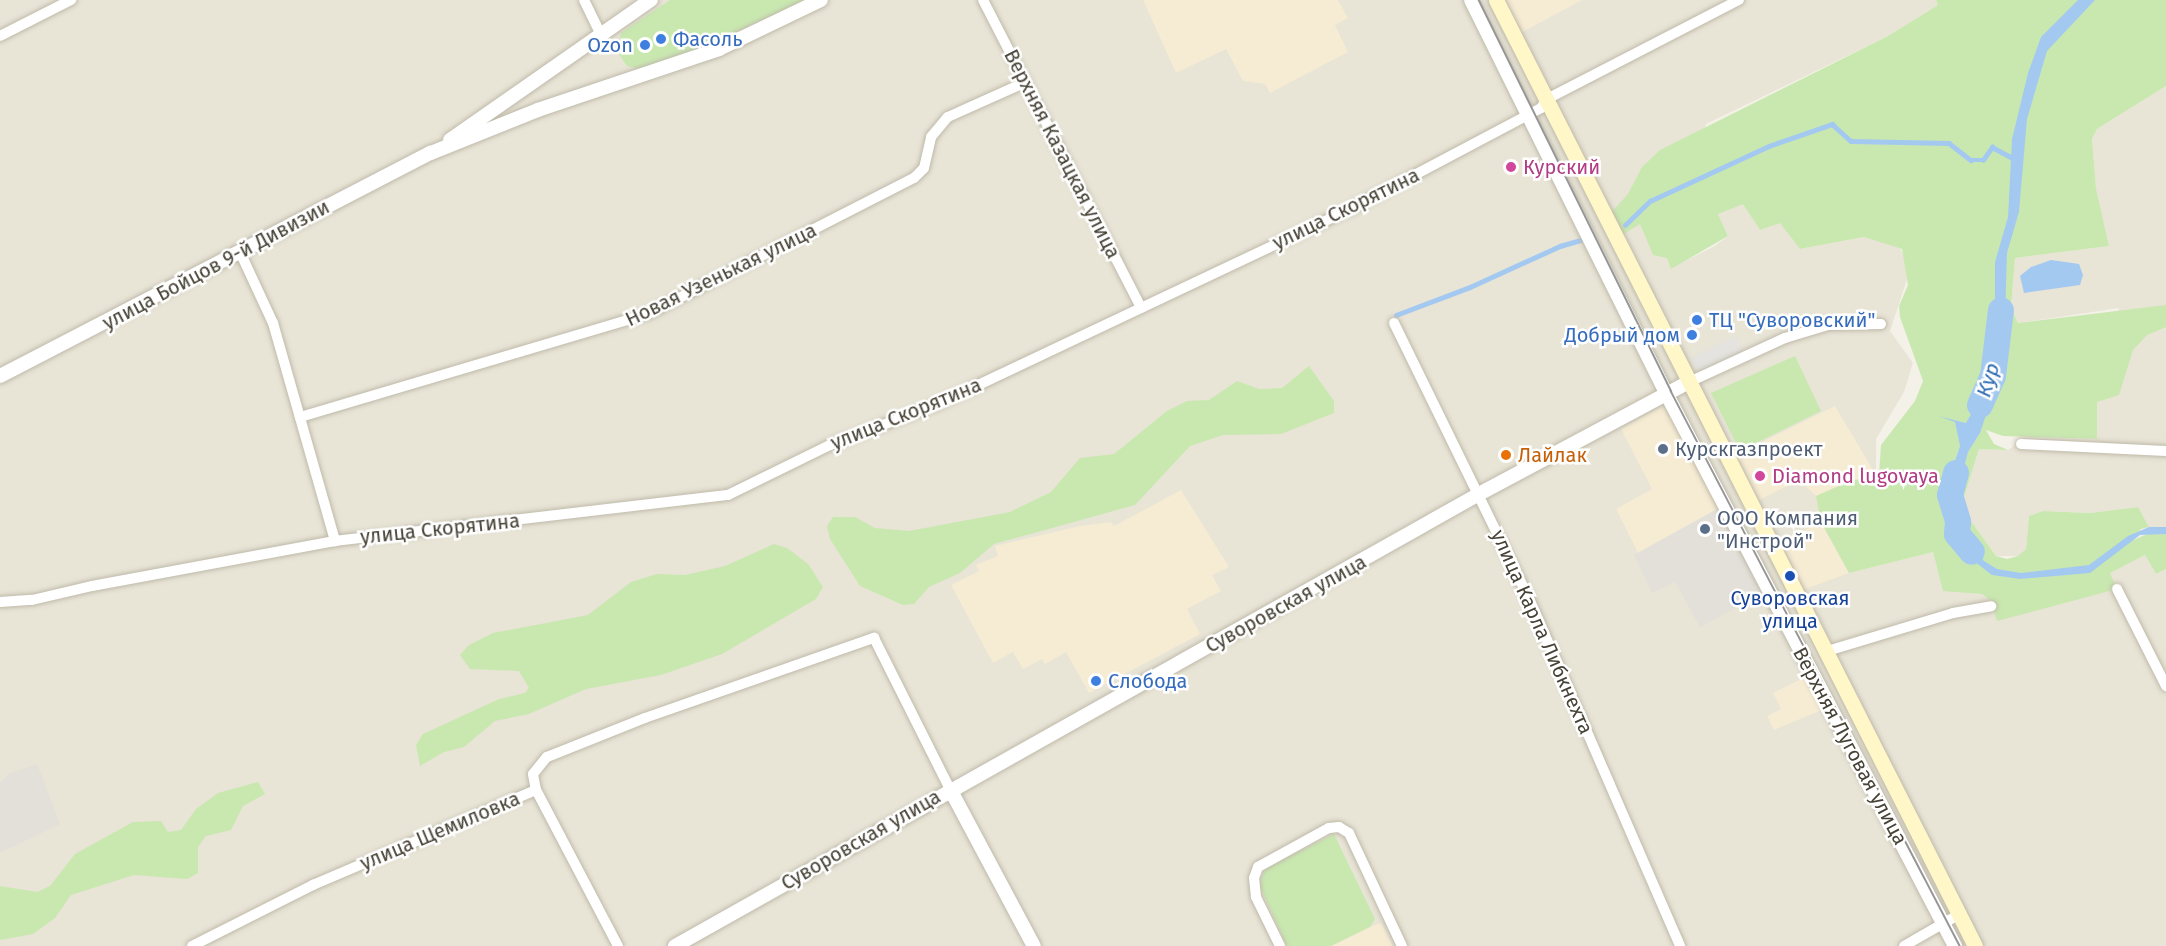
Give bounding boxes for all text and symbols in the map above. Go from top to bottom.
place label: Фасоль [673,27,743,51]
marker: Фасоль [654,32,668,46]
place label: Ozon [587,33,633,57]
marker: Ozon [638,38,652,52]
street label: Верхняя Казацкая улица [999,45,1125,263]
place label: Курский [1523,155,1600,179]
marker: Курский [1504,160,1518,174]
street label: улица Скорятина [1269,163,1423,255]
street label: улица Бойцов 9-й Дивизии [98,195,334,335]
street label: Новая Узенькая улица [622,218,820,332]
place label: ТЦ "Суворовский" [1709,308,1876,332]
marker: ТЦ "Суворовский" [1690,313,1704,327]
place label: Добрый дом [1564,323,1680,347]
marker: Добрый дом [1685,328,1699,342]
water label: Кур [1971,360,2005,400]
street label: улица Скорятина [827,373,985,455]
place label: Курскгазпроект [1675,437,1823,461]
marker: Курскгазпроект [1656,442,1670,456]
place label: Лайлак [1518,443,1587,467]
marker: Лайлак [1499,448,1513,462]
place label: Diamond lugovaya [1772,464,1939,488]
marker: Diamond lugovaya [1753,469,1767,483]
place label: ООО Компания "Инстрой" [1717,506,1858,553]
street label: улица Скорятина [359,509,521,549]
marker: ООО Компания "Инстрой" [1698,522,1712,536]
street label: улица Карла Либкнехта [1486,526,1598,738]
street label: Суворовская улица [1201,550,1371,658]
marker: Суворовская улица [1783,569,1797,583]
place label: Суворовская улица [1730,586,1850,633]
street label: Верхняя Луговая улица [1788,643,1912,849]
place label: Слобода [1108,669,1187,693]
marker: Слобода [1089,674,1103,688]
street label: Суворовская улица [777,785,945,895]
street label: улица Щемиловка [356,786,524,876]

